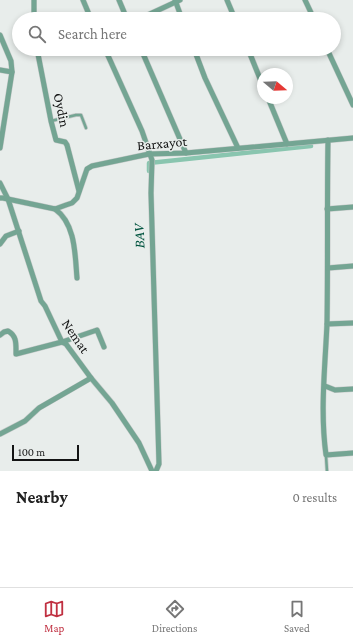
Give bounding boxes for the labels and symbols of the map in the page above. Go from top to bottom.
north arrow [257,68,293,104]
street label: Oydin [51,92,73,129]
street label: Barxayot [136,133,188,153]
water label: BAV [131,222,147,249]
street label: Nemat [59,316,93,356]
scale bar [12,443,79,462]

